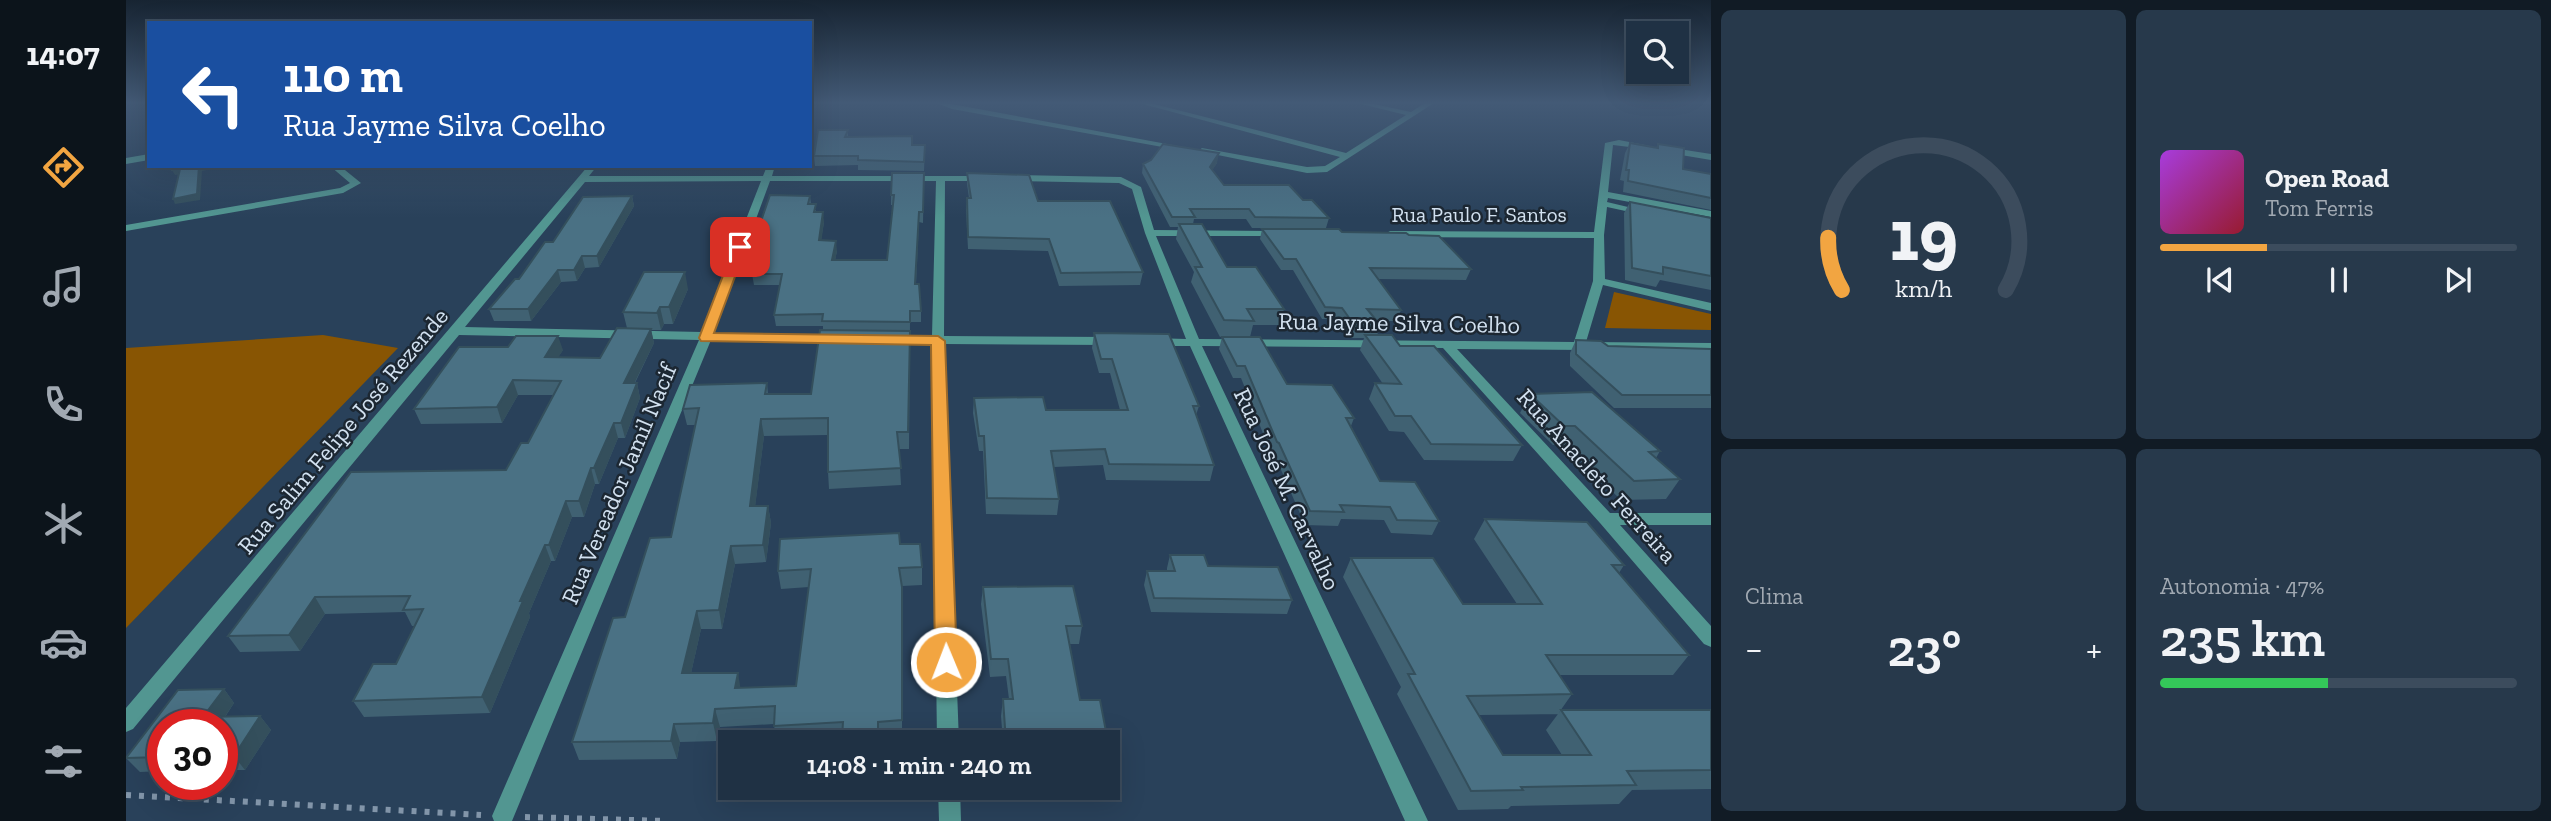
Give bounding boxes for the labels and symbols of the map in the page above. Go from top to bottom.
street label: Rua Paulo F. Santos [1391,202,1567,227]
pin [710,217,770,277]
street label: Rua Salim Felipe José Rezende [231,302,454,560]
street label: Rua Jayme Silva Coelho [1278,306,1520,339]
street label: Rua Vereador Jamil Nacif [555,357,683,608]
street label: Rua Anacleto Ferreira [1511,382,1684,569]
street label: Rua José M. Carvalho [1228,383,1347,594]
position arrow [909,625,983,699]
speed limit sign: 30 [147,709,238,800]

